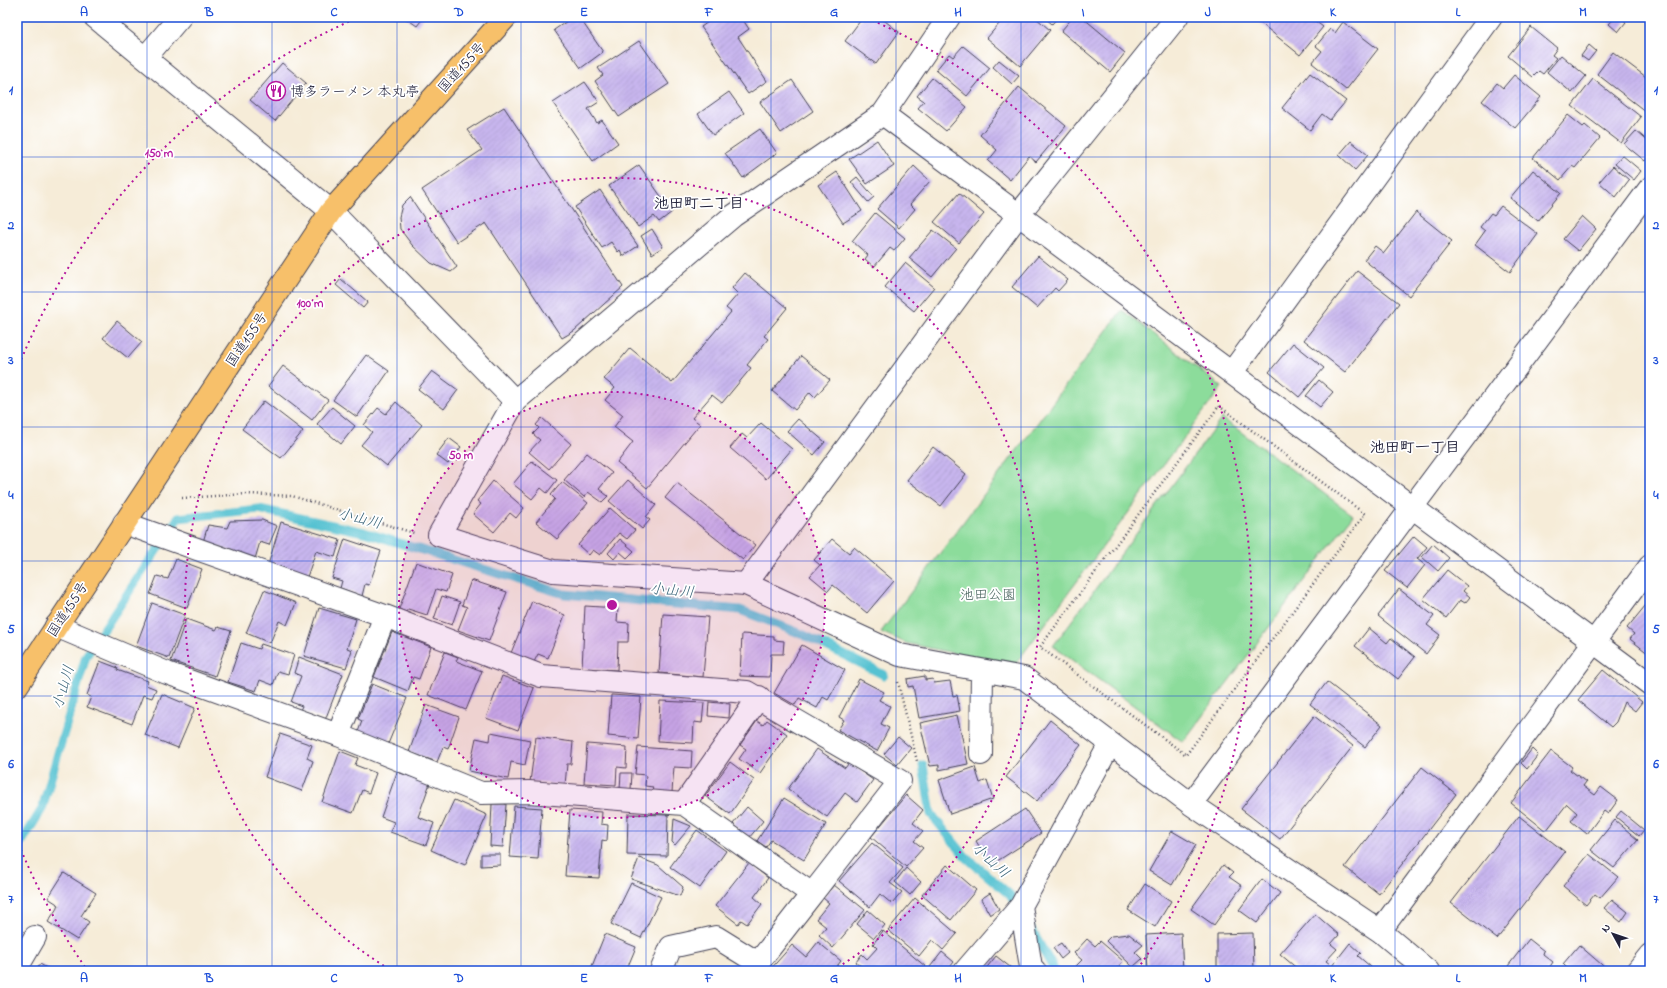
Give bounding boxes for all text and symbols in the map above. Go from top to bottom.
text: A [80,3,88,22]
text: B [204,3,214,22]
text: C [330,3,338,22]
text: D [453,3,464,22]
text: E [580,3,588,22]
text: F [704,3,714,22]
text: G [830,3,838,22]
text: H [954,3,962,22]
text: I [1081,3,1085,22]
text: J [1205,3,1211,22]
text: K [1330,3,1337,22]
text: L [1456,3,1462,22]
text: M [1579,3,1587,22]
street label: 国道155号 [433,38,491,98]
restaurant icon: 博多ラーメン 本丸亭 [265,80,287,102]
text: 1 [9,81,14,100]
text: 1 [1654,81,1659,100]
place label: 博多ラーメン 本丸亭 [290,82,420,103]
text: 150 m [145,145,174,163]
district label: 池田町二丁目 [654,193,744,215]
text: 2 [7,216,15,235]
text: 2 [1652,216,1660,235]
text: 100 m [297,295,324,313]
street label: 国道155号 [221,308,273,372]
text: 3 [7,351,14,370]
text: 3 [1652,351,1659,370]
district label: 池田町一丁目 [1370,437,1460,459]
text: 50 m [449,447,474,465]
text: 4 [7,486,14,505]
text: 4 [1652,486,1659,505]
water label: 小山川 [335,503,384,535]
street label: 国道155号 [42,578,94,642]
water label: 小山川 [649,578,695,604]
park label: 池田公園 [960,585,1016,606]
centre of rings [605,598,619,612]
text: 5 [7,620,15,639]
text: 5 [1652,620,1660,639]
water label: 小山川 [47,663,81,712]
text: 6 [7,755,14,774]
text: 6 [1652,755,1659,774]
water label: 小山川 [966,838,1014,884]
text: 7 [8,890,14,909]
text: 7 [1653,890,1659,909]
north arrow [1593,914,1633,954]
text: N [1598,920,1615,936]
text: A [80,969,88,988]
text: B [204,969,214,988]
text: C [330,969,338,988]
text: D [453,969,464,988]
text: E [580,969,588,988]
text: F [704,969,714,988]
text: G [830,969,838,988]
text: H [954,969,962,988]
text: I [1081,969,1085,988]
text: J [1205,969,1211,988]
text: K [1330,969,1337,988]
text: L [1456,969,1462,988]
text: M [1579,969,1587,988]

